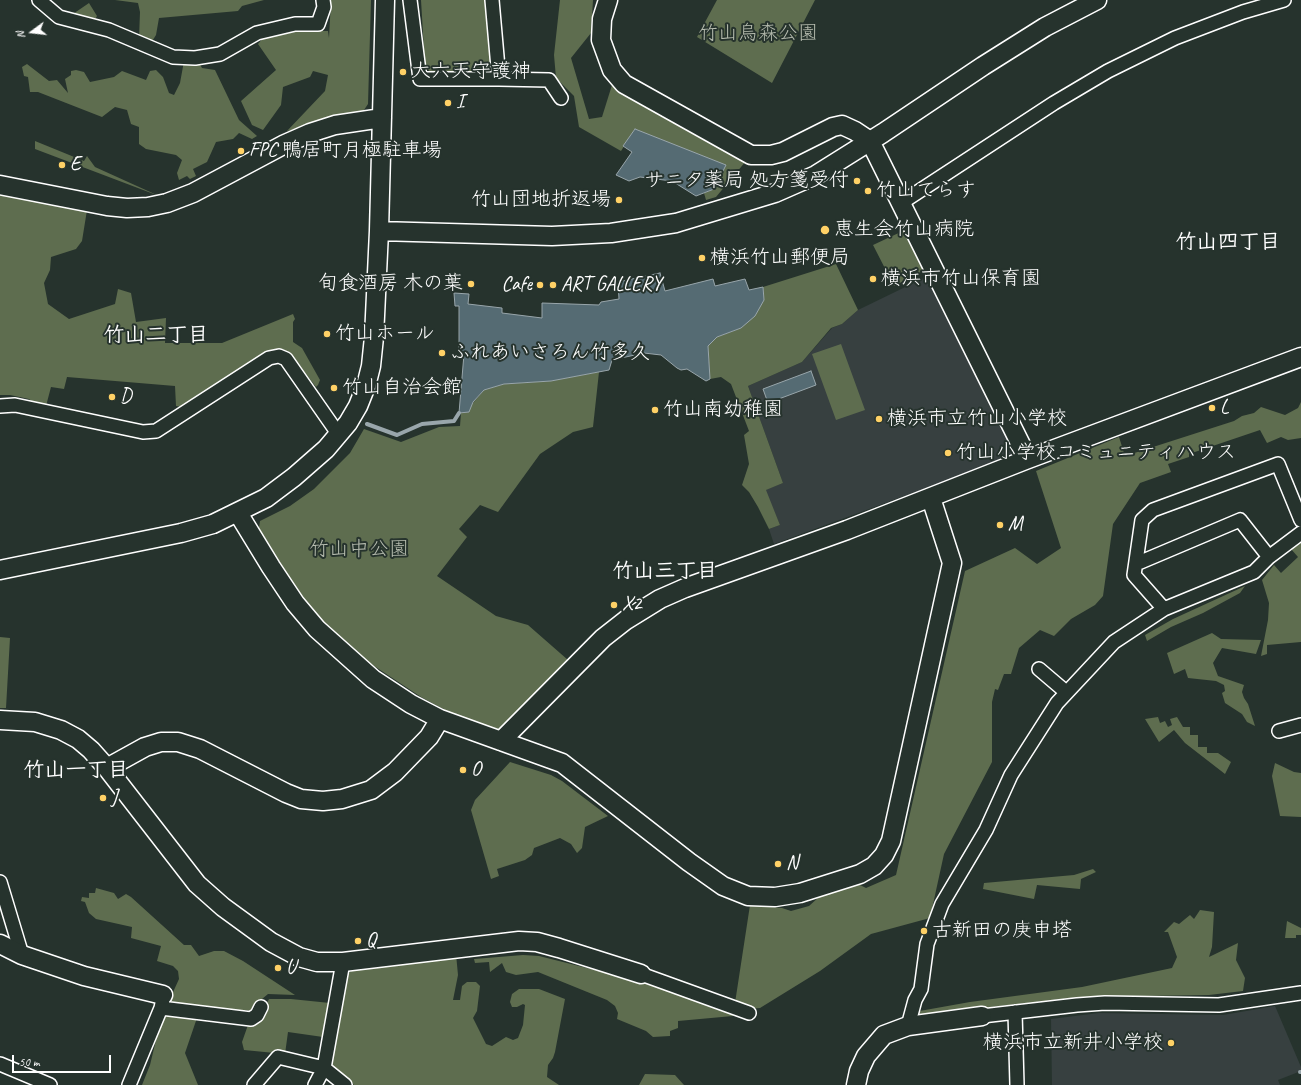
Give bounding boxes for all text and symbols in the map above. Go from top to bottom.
north arrow [12,12,52,52]
park label: 竹山烏森公園 [698,22,818,46]
text: N [13,30,28,40]
place label: 大六天守護神 [411,60,531,84]
marker: 大六天守護神 [398,67,408,77]
place label: I [456,91,464,115]
marker: I [443,98,453,108]
place label: FPC 鴨居町月極駐車場 [249,139,442,163]
marker: FPC 鴨居町月極駐車場 [236,146,246,156]
place label: E [70,153,81,177]
marker: E [57,160,67,170]
place label: サニタ薬局 処方箋受付 [644,169,849,193]
marker: サニタ薬局 処方箋受付 [852,176,862,186]
place label: 竹山てらす [876,179,976,203]
marker: 竹山てらす [863,186,873,196]
place label: 竹山団地折返場 [471,188,611,212]
marker: 竹山団地折返場 [614,195,624,205]
place label: 恵生会竹山病院 [834,218,974,242]
marker: 恵生会竹山病院 [819,224,831,236]
district label: 竹山四丁目 [1176,229,1280,255]
place label: 横浜竹山郵便局 [710,246,850,270]
marker: 横浜竹山郵便局 [697,253,707,263]
place label: 横浜市竹山保育園 [881,267,1041,291]
place label: 旬食酒房 木の葉 [318,272,463,296]
place label: Cafe [502,273,532,297]
place label: ART GALLERY [561,273,662,297]
marker: 横浜市竹山保育園 [868,274,878,284]
marker: 旬食酒房 木の葉 [466,279,476,289]
marker: Cafe [535,280,545,290]
marker: ART GALLERY [548,280,558,290]
district label: 竹山二丁目 [104,322,208,348]
place label: 竹山ホール [335,322,435,346]
marker: 竹山ホール [322,329,332,339]
place label: ふれあいさろん竹多久 [450,341,650,365]
marker: ふれあいさろん竹多久 [437,348,447,358]
place label: 竹山自治会館 [342,376,462,400]
marker: 竹山自治会館 [329,383,339,393]
place label: D [120,385,132,409]
marker: D [107,392,117,402]
place label: L [1220,396,1229,420]
place label: 竹山南幼稚園 [663,398,783,422]
marker: L [1207,403,1217,413]
marker: 竹山南幼稚園 [650,405,660,415]
place label: 横浜市立竹山小学校 [887,407,1067,431]
marker: 横浜市立竹山小学校 [874,414,884,424]
place label: 竹山小学校コミュニティハウス [956,441,1236,465]
marker: 竹山小学校コミュニティハウス [943,448,953,458]
place label: M [1008,513,1022,537]
marker: M [995,520,1005,530]
park label: 竹山中公園 [309,538,409,562]
district label: 竹山三丁目 [613,558,717,584]
place label: X2 [622,593,641,617]
marker: X2 [609,600,619,610]
district label: 竹山一丁目 [24,757,128,783]
place label: O [471,758,481,782]
marker: O [458,765,468,775]
place label: J [111,786,117,810]
marker: J [98,793,108,803]
place label: N [786,852,798,876]
marker: N [773,859,783,869]
place label: 古新田の庚申塔 [932,919,1072,943]
marker: 古新田の庚申塔 [919,926,929,936]
place label: Q [366,929,376,953]
marker: Q [353,936,363,946]
place label: U [286,956,296,980]
marker: U [273,963,283,973]
place label: 横浜市立新井小学校 [983,1031,1163,1055]
marker: 横浜市立新井小学校 [1166,1038,1176,1048]
scale bar [14,1047,113,1073]
text: 50 m [19,1054,39,1070]

